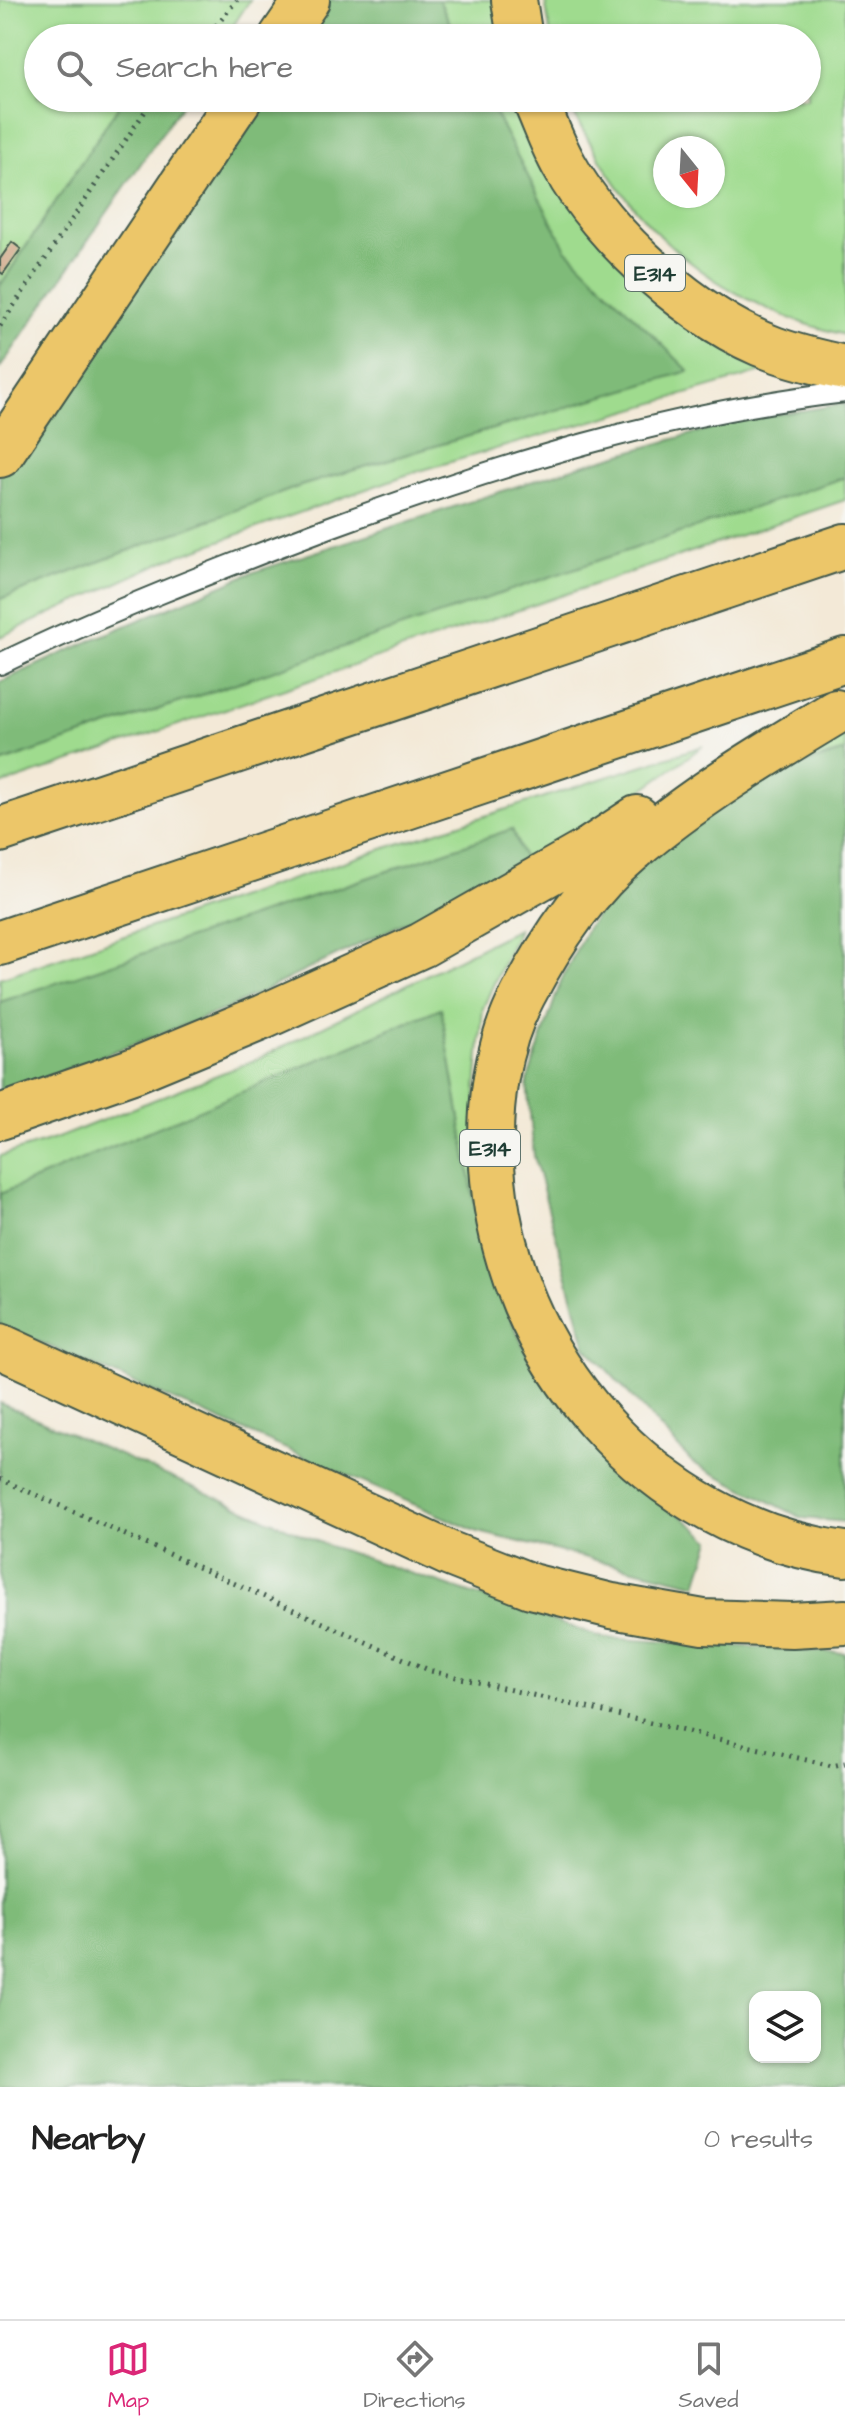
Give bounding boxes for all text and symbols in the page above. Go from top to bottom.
search box [24,24,821,112]
icon: search [52,46,96,90]
text: Search here [116,47,293,89]
north arrow [653,136,725,208]
road number: E314 [625,255,685,291]
road number: E314 [460,1130,520,1166]
map controls [749,1991,821,2063]
button: layers [749,1991,821,2063]
text: Nearby [32,2115,146,2163]
text: 0 results [704,2121,813,2157]
tab: Map [106,2337,150,2416]
tab: Directions [363,2337,466,2416]
tab: Saved [679,2337,739,2416]

